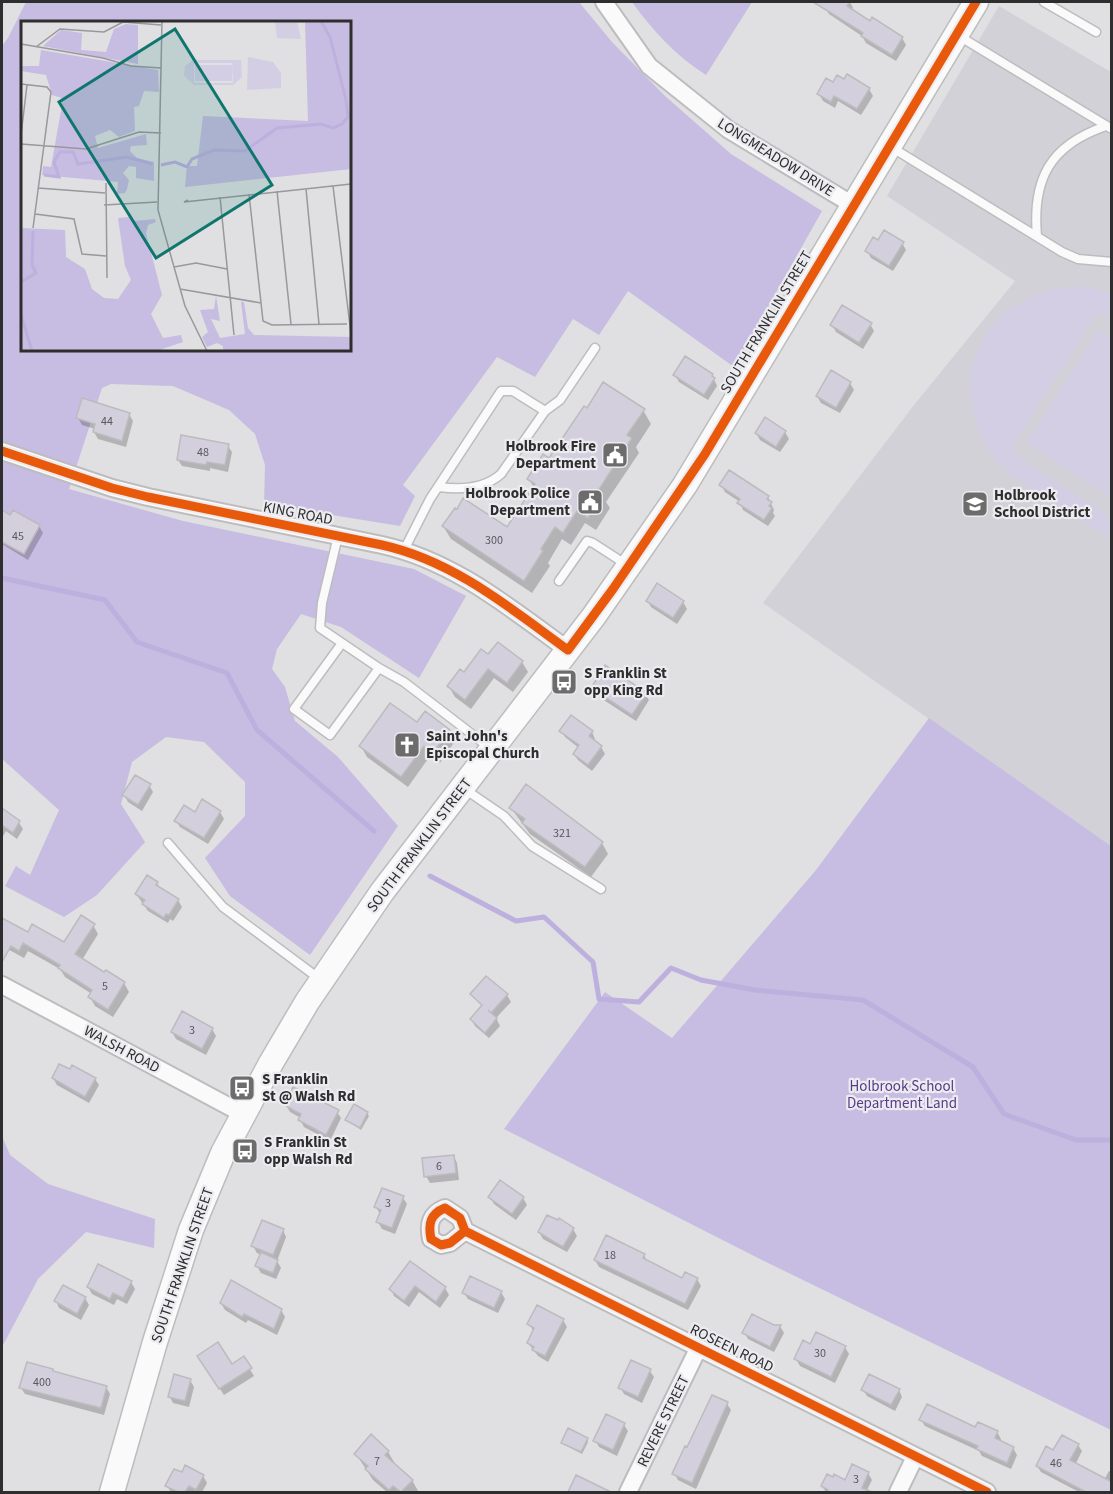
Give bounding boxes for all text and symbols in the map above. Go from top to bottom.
inset map [21,21,351,351]
street label: LONGMEADOW DRIVE [713,113,838,202]
street label: SOUTH FRANKLIN STREET [715,247,817,398]
house number: 44 [101,413,113,430]
place label: Holbrook Fire Department [505,436,596,474]
public building icon: Holbrook Fire Department [600,440,630,470]
house number: 48 [197,444,209,461]
place label: Holbrook Police Department [465,483,570,521]
place label: Holbrook School District [994,485,1091,523]
public building icon: Holbrook Police Department [575,487,605,517]
school or university icon: Holbrook School District [960,489,990,519]
street label: KING ROAD [261,496,334,531]
house number: 45 [12,528,24,545]
house number: 300 [485,532,503,549]
place label: S Franklin St opp King Rd [584,663,667,701]
bus stop icon: S Franklin St opp King Rd [549,667,579,697]
place label: Saint John's Episcopal Church [426,726,539,764]
church icon: Saint John's Episcopal Church [392,730,422,760]
street label: SOUTH FRANKLIN STREET [362,774,477,917]
house number: 321 [553,825,571,842]
house number: 5 [102,978,108,995]
street label: WALSH ROAD [80,1021,164,1078]
house number: 3 [189,1022,195,1039]
place label: S Franklin St @ Walsh Rd [262,1069,355,1107]
bus stop icon: S Franklin St @ Walsh Rd [227,1073,257,1103]
park label: Holbrook School Department Land [847,1076,957,1114]
place label: S Franklin St opp Walsh Rd [264,1132,353,1170]
bus stop icon: S Franklin St opp Walsh Rd [230,1136,260,1166]
house number: 6 [436,1158,442,1175]
street label: SOUTH FRANKLIN STREET [146,1185,219,1346]
house number: 3 [385,1195,391,1212]
house number: 18 [604,1247,616,1264]
street label: ROSEEN ROAD [686,1319,777,1378]
house number: 30 [814,1345,826,1362]
street label: REVERE STREET [632,1372,695,1471]
house number: 400 [33,1374,51,1391]
house number: 7 [374,1453,380,1470]
house number: 46 [1050,1455,1062,1472]
house number: 3 [853,1471,859,1488]

